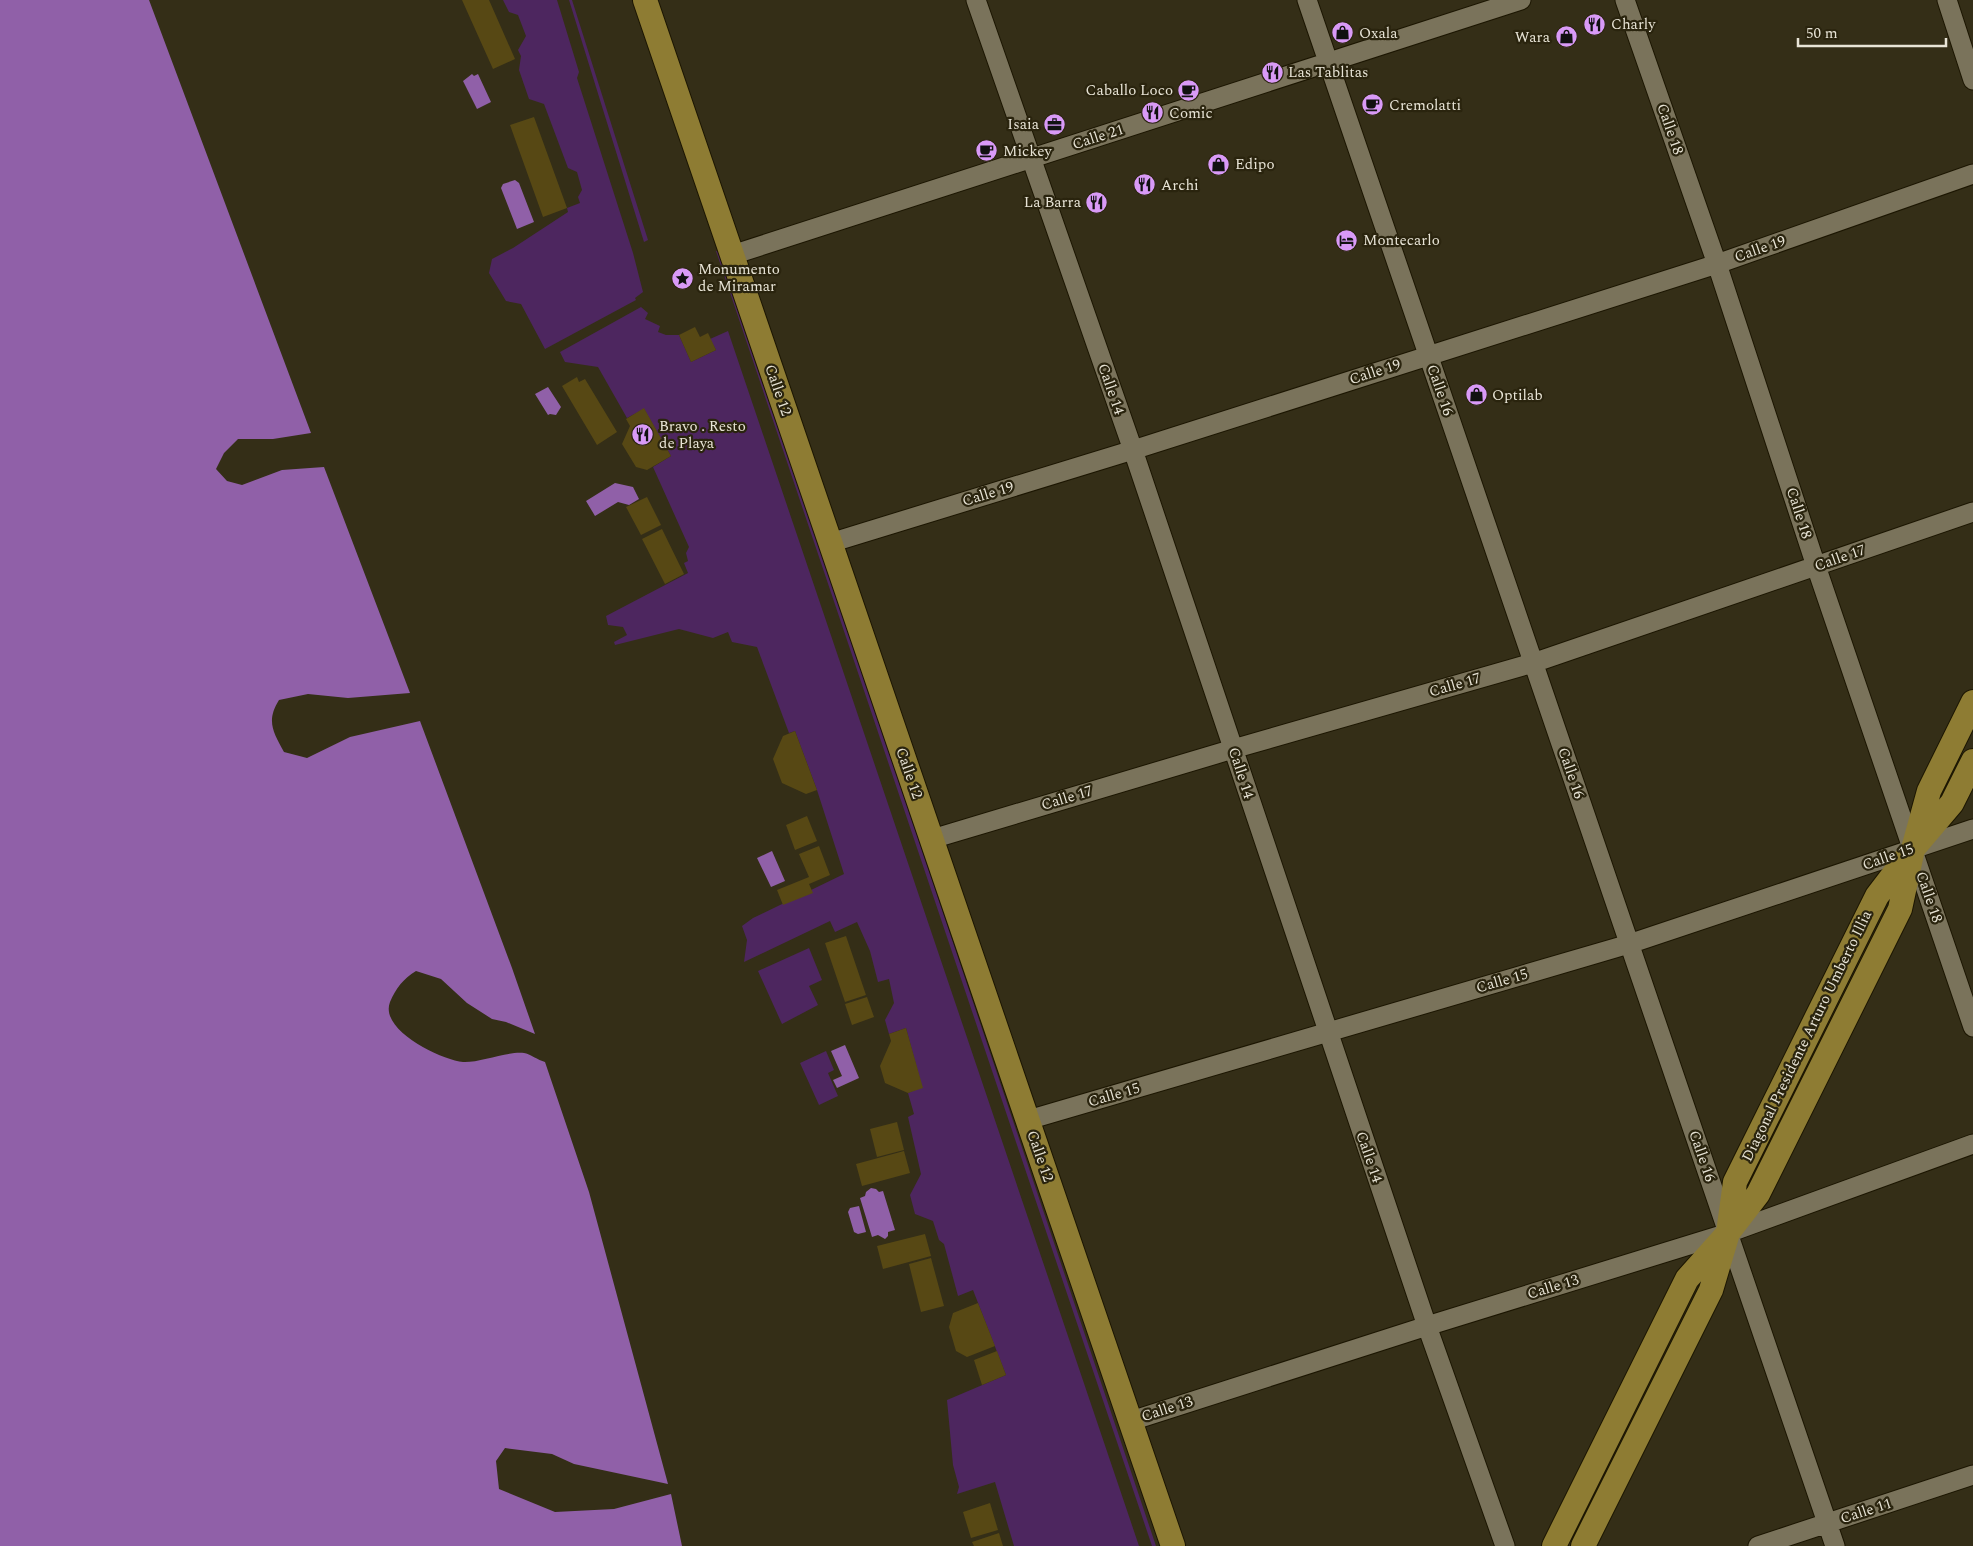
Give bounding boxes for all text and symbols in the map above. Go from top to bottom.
restaurant icon: Charly [1583,12,1607,36]
place label: Charly [1611,13,1656,36]
scale bar [1798,15,1946,47]
shop icon: Oxala [1331,21,1355,45]
place label: Oxala [1359,22,1398,45]
text: 50 m [1806,22,1838,45]
shop icon: Wara [1554,25,1578,49]
place label: Wara [1515,26,1551,49]
restaurant icon: Las Tablitas [1260,60,1284,84]
place label: Las Tablitas [1288,61,1368,84]
cafe icon: Caballo Loco [1177,78,1201,102]
place label: Caballo Loco [1086,79,1173,102]
cafe icon: Cremolatti [1361,93,1385,117]
place label: Cremolatti [1389,94,1461,117]
street label: Calle 18 [1651,100,1689,158]
restaurant icon: Comic [1141,101,1165,125]
place label: Comic [1169,102,1213,125]
office icon: Isaia [1043,112,1067,136]
place label: Isaia [1007,113,1040,136]
street label: Calle 21 [1069,118,1127,156]
cafe icon: Mickey [975,139,999,163]
place label: Mickey [1003,140,1053,163]
shop icon: Edipo [1207,152,1231,176]
place label: Edipo [1235,153,1275,176]
restaurant icon: Archi [1133,173,1157,197]
place label: Archi [1161,174,1199,197]
restaurant icon: La Barra [1085,190,1109,214]
place label: La Barra [1024,191,1082,214]
hotel icon: Montecarlo [1335,228,1359,252]
place label: Montecarlo [1363,229,1440,252]
street label: Calle 19 [1731,230,1789,268]
place label: Monumento de Miramar [698,258,780,298]
place icon: Monumento de Miramar [670,266,694,290]
street label: Calle 19 [1346,353,1404,391]
street label: Calle 14 [1092,360,1131,418]
street label: Calle 12 [759,361,797,419]
street label: Calle 16 [1421,361,1460,419]
shop icon: Optilab [1464,383,1488,407]
place label: Optilab [1492,384,1543,407]
place label: Bravo . Resto de Playa [659,415,746,455]
restaurant icon: Bravo . Resto de Playa [631,423,655,447]
street label: Calle 19 [959,475,1017,513]
street label: Calle 18 [1780,484,1818,542]
street label: Calle 17 [1811,539,1869,577]
street label: Calle 17 [1426,667,1484,703]
street label: Calle 12 [890,744,928,802]
street label: Calle 14 [1222,744,1260,802]
street label: Calle 16 [1552,744,1591,802]
street label: Calle 17 [1038,779,1096,817]
street label: Calle 15 [1859,838,1917,876]
street label: Calle 18 [1910,868,1948,926]
street label: Diagonal Presidente Arturo Umberto Illia [1736,906,1878,1166]
street label: Calle 15 [1473,963,1531,999]
street label: Calle 15 [1085,1077,1143,1113]
street label: Calle 12 [1021,1127,1059,1185]
street label: Calle 16 [1683,1127,1722,1185]
street label: Calle 14 [1350,1128,1389,1186]
street label: Calle 13 [1524,1268,1582,1306]
street label: Calle 13 [1138,1390,1196,1428]
street label: Calle 11 [1837,1492,1895,1530]

